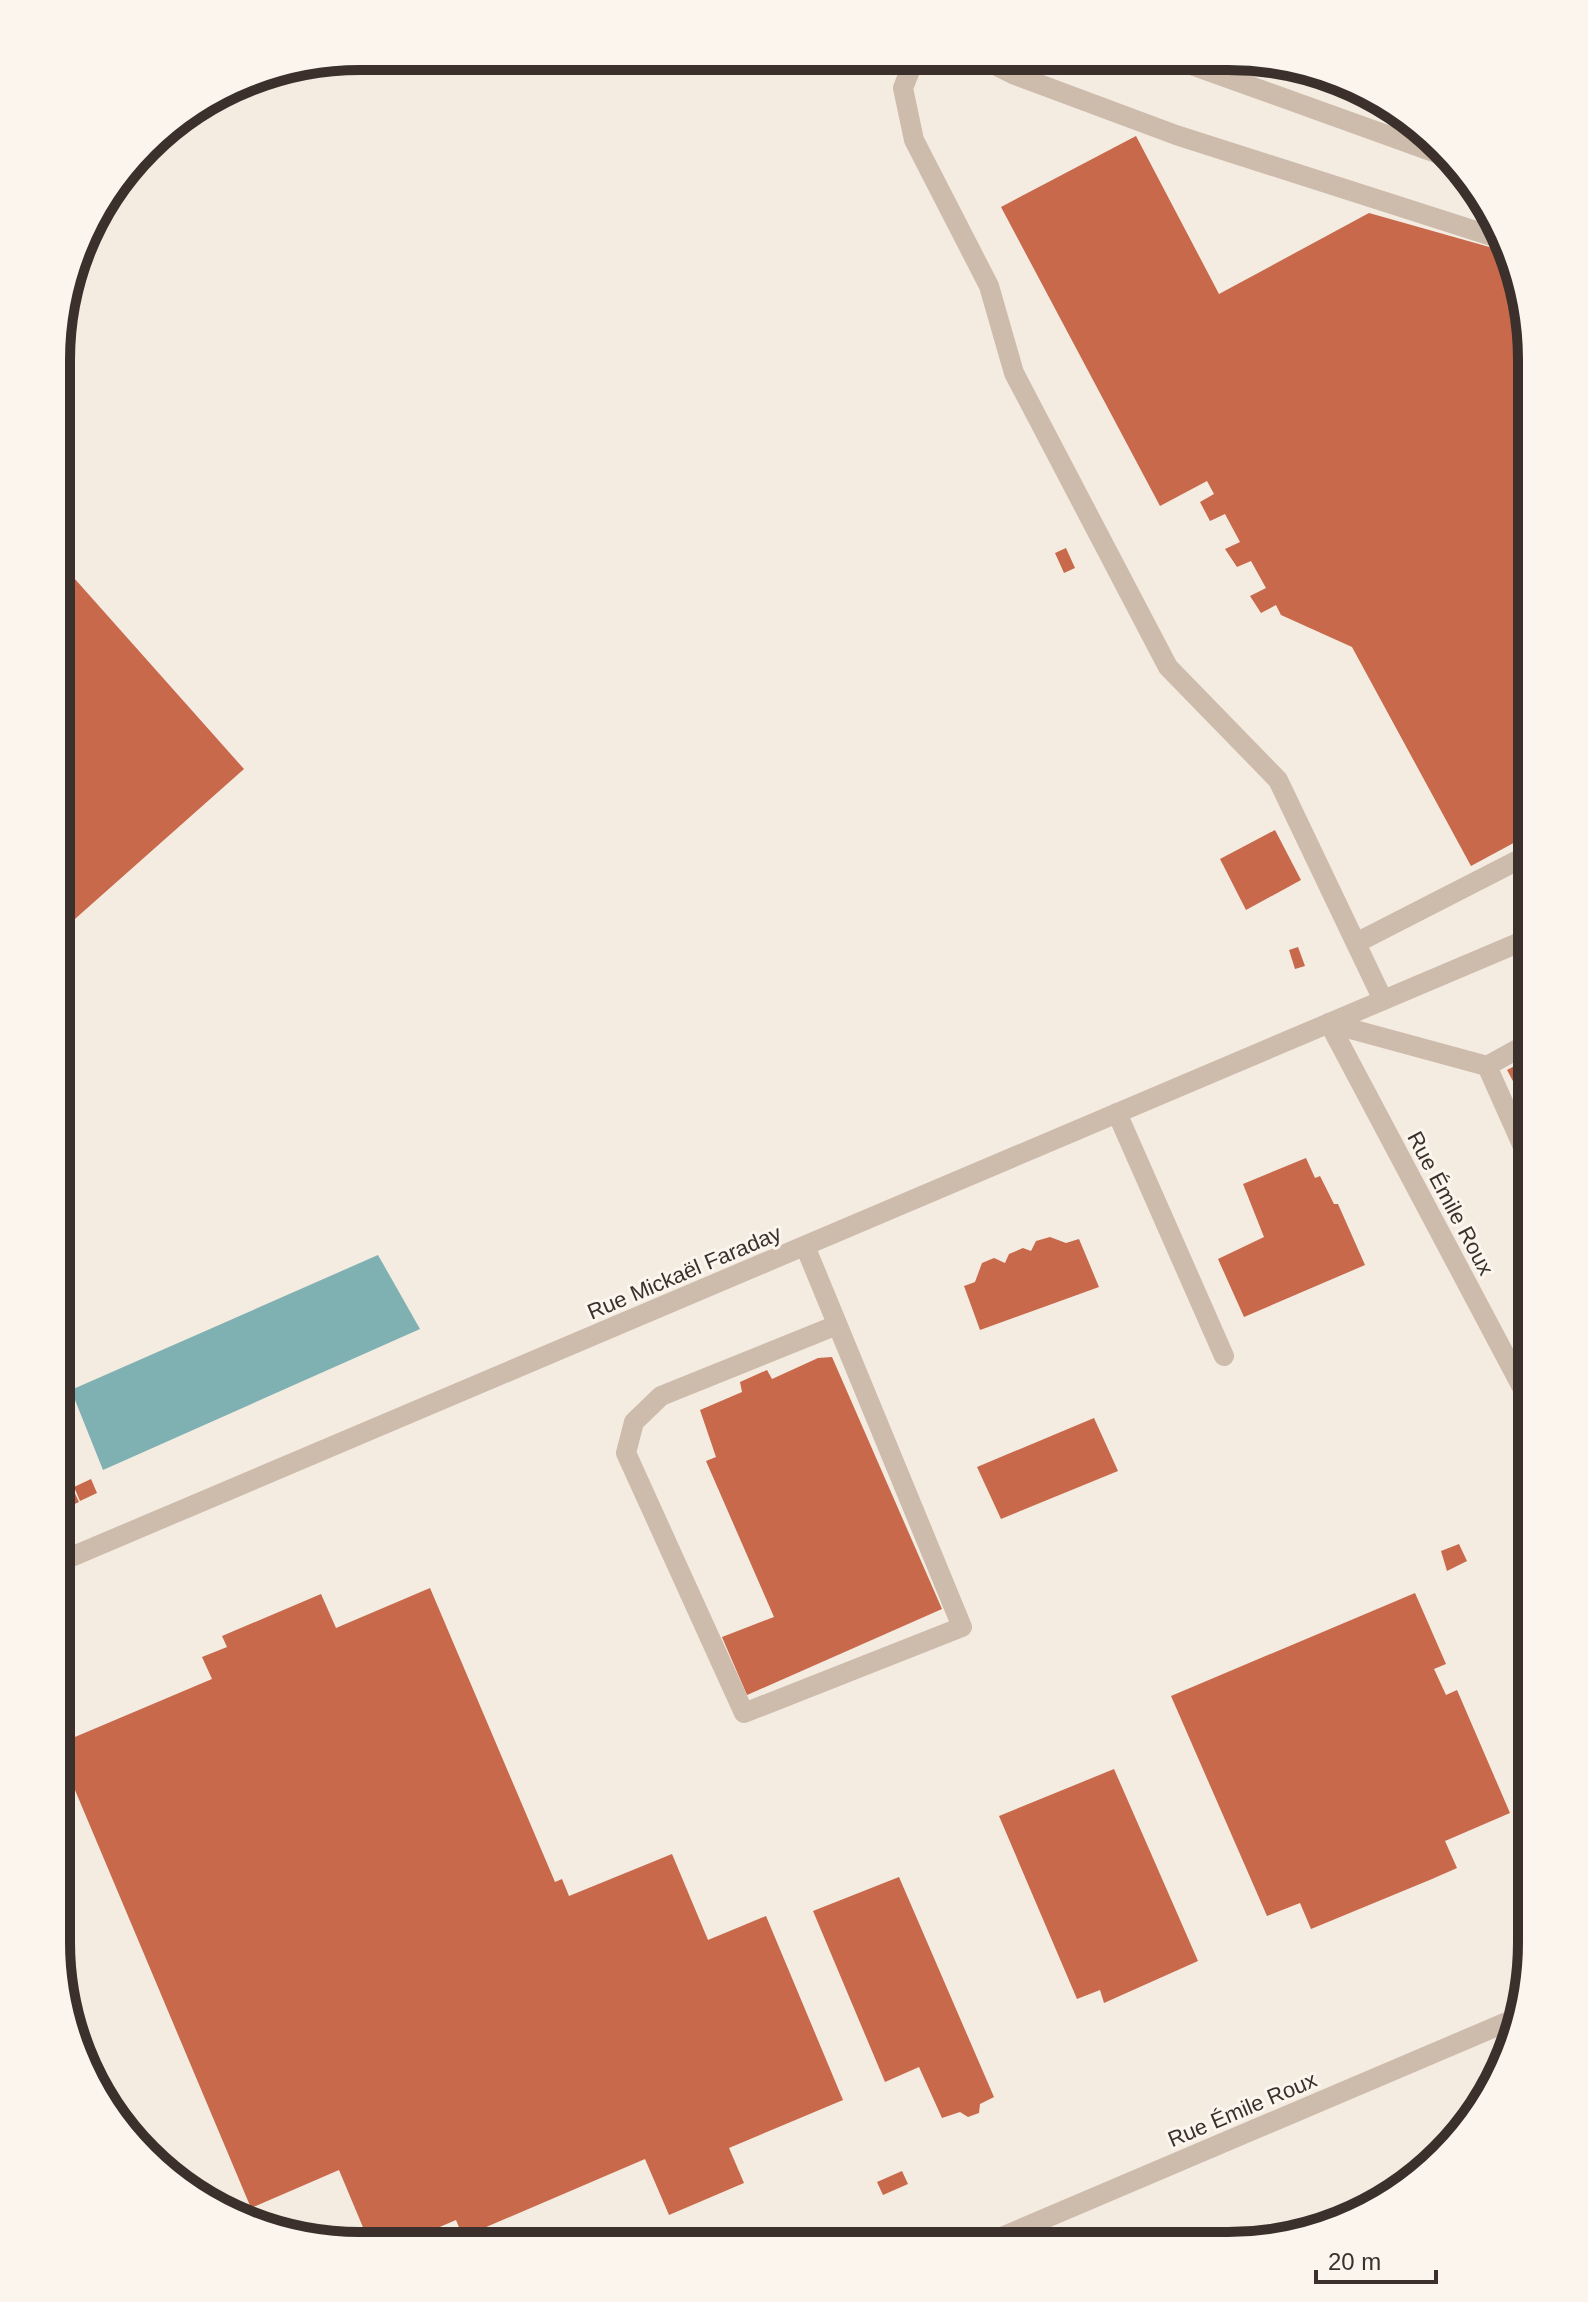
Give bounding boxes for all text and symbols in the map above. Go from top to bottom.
street label: Rue Émile Roux [1402,1127,1499,1279]
street label: Rue Mickaël Faraday [584,1220,785,1325]
street label: Rue Émile Roux [1164,2067,1320,2152]
scale bar [1316,2234,1436,2284]
text: 20 m [1328,2248,1381,2275]

